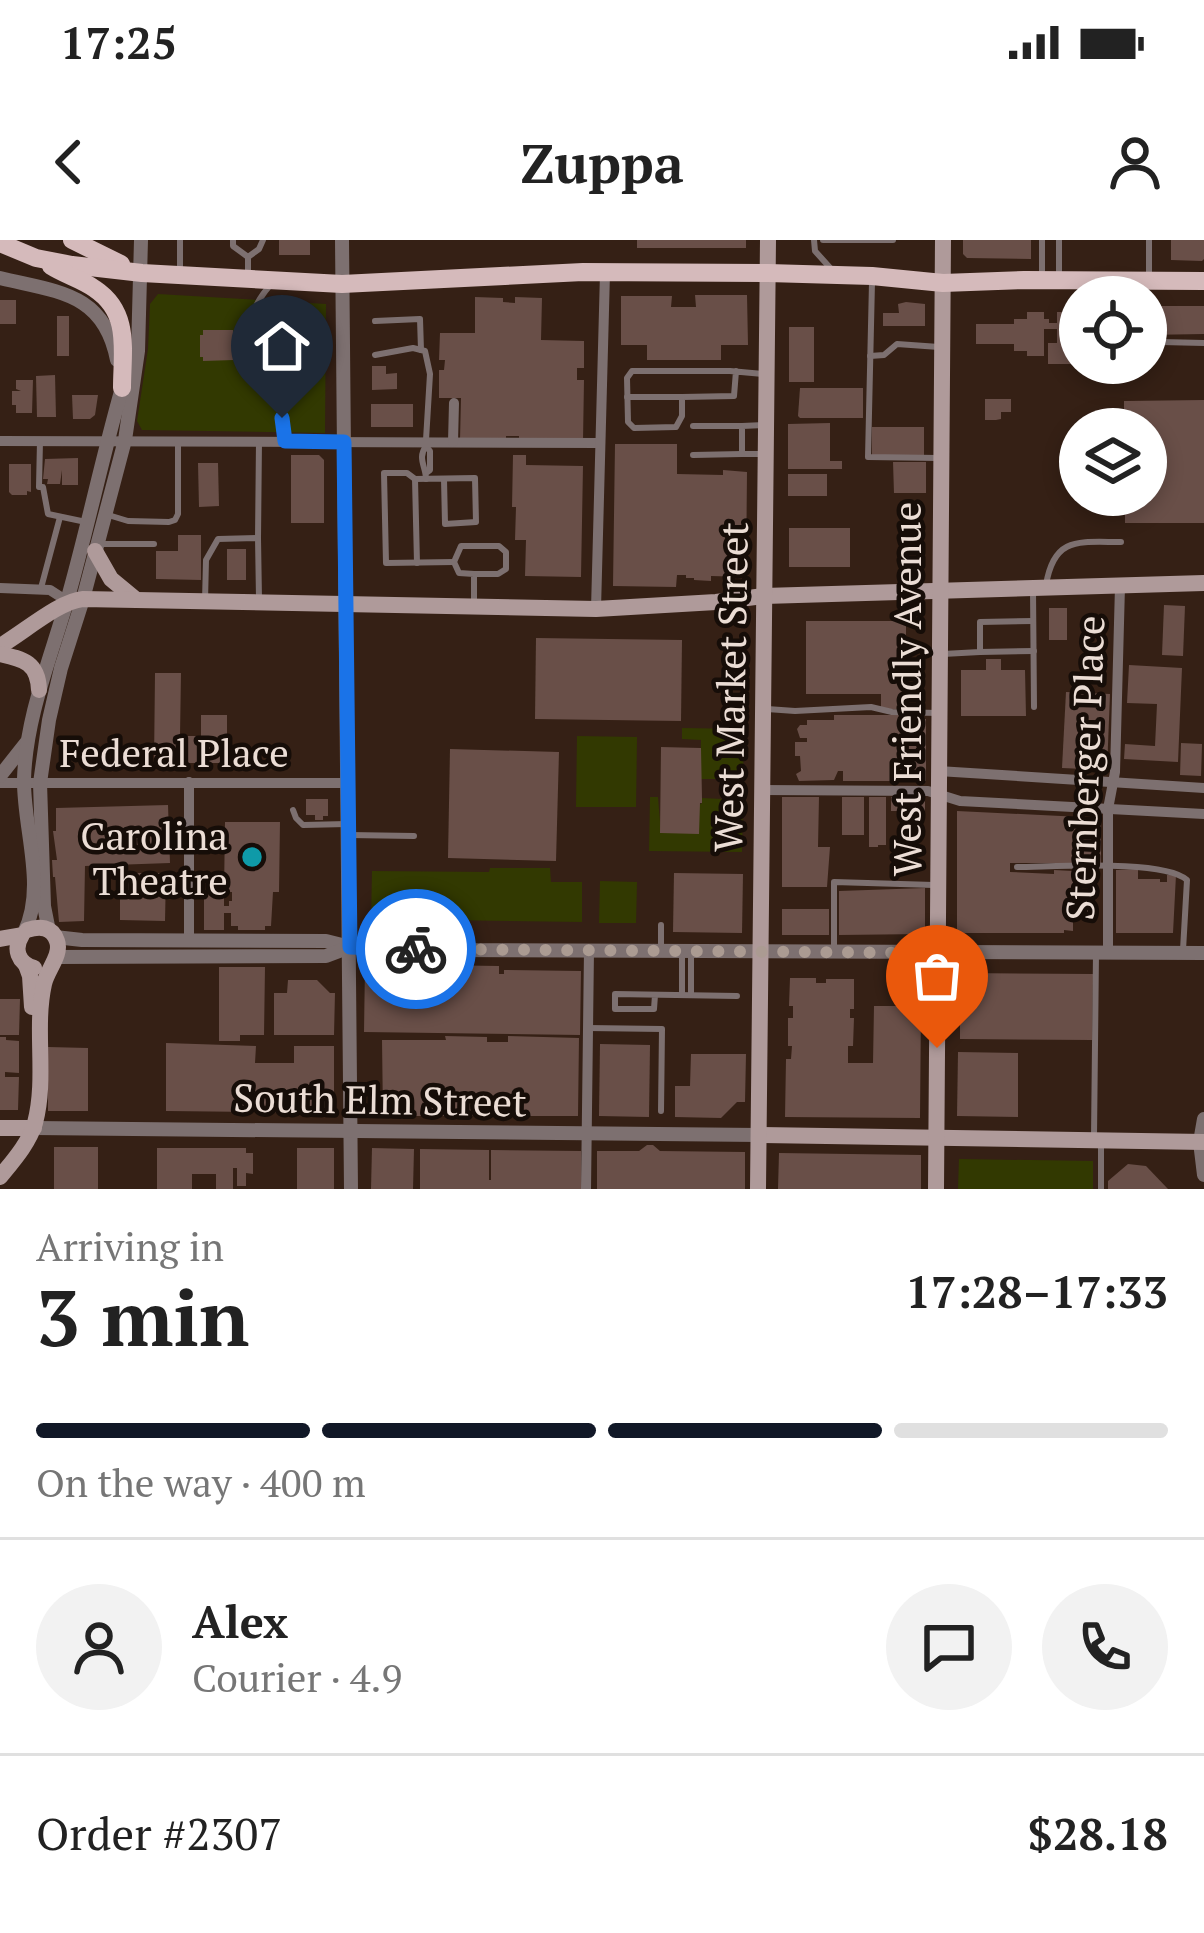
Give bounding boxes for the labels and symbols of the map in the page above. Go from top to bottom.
pin [231,295,333,418]
street label: West Friendly Avenue [880,502,932,876]
street label: West Market Street [701,522,759,852]
street label: Sternberger Place [1053,615,1115,921]
street label: Federal Place [59,726,289,778]
place label: Carolina Theatre [80,809,228,906]
marker: Carolina Theatre [239,844,265,870]
courier [356,889,476,1009]
pin [886,925,988,1048]
street label: South Elm Street [233,1070,527,1128]

